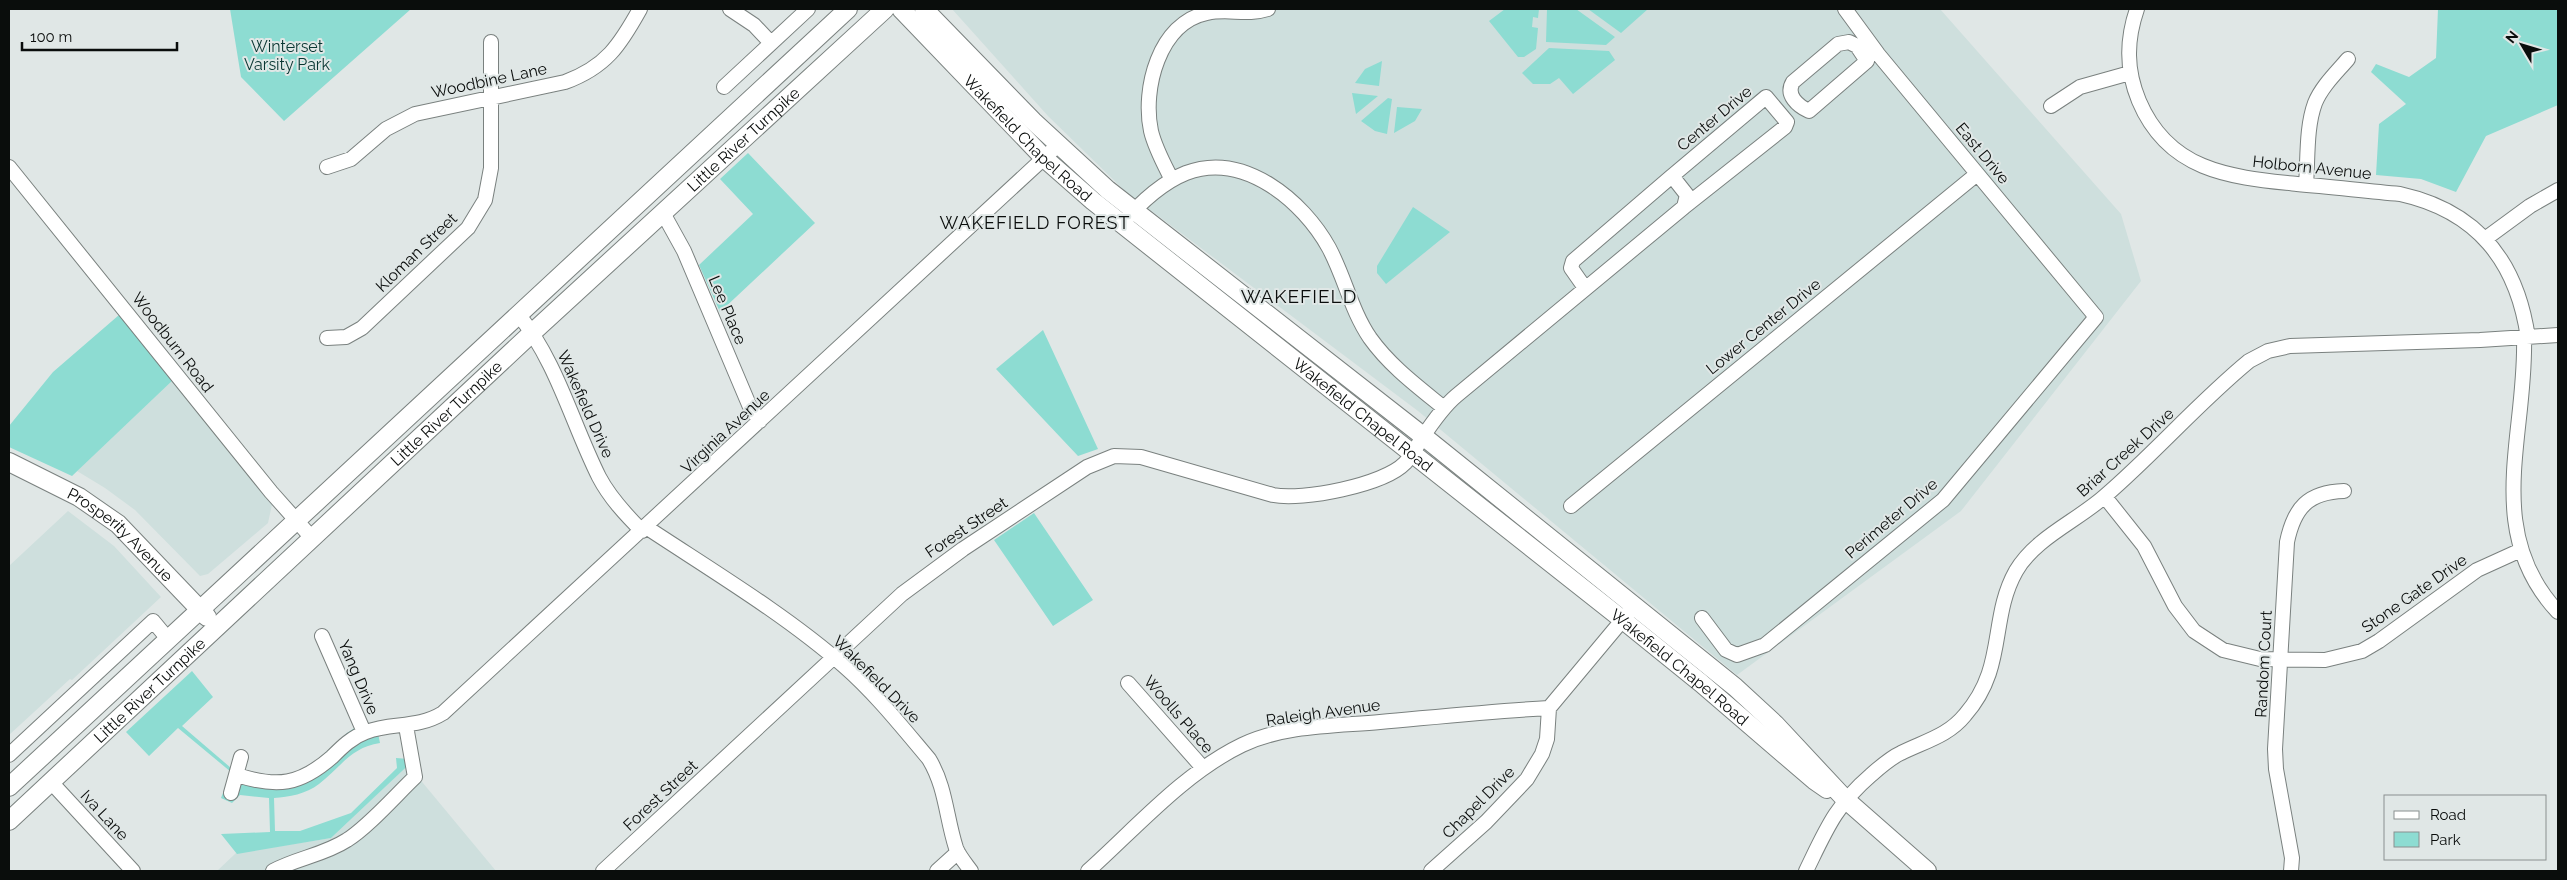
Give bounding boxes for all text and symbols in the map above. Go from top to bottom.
scale bar [22,20,178,52]
north arrow [2497,20,2547,70]
text: 100 m [30,28,72,46]
text: N [2502,28,2521,46]
park label: Winterset Varsity Park [244,37,330,74]
street label: Woodbine Lane [430,59,549,102]
street label: Wakefield Chapel Road [959,71,1096,206]
street label: Center Drive [1673,82,1756,155]
street label: Little River Turnpike [683,83,804,196]
street label: East Drive [1952,119,2014,188]
street label: Holborn Avenue [2251,152,2372,183]
street label: Kloman Street [372,208,461,296]
district label: WAKEFIELD FOREST [940,212,1130,233]
street label: Lee Place [705,273,751,348]
street label: Lower Center Drive [1702,274,1824,378]
district label: WAKEFIELD [1241,285,1357,307]
street label: Woodburn Road [128,289,218,396]
street label: Wakefield Drive [553,347,618,461]
street label: Wakefield Chapel Road [1289,354,1436,476]
street label: Little River Turnpike [387,357,506,470]
street label: Virginia Avenue [677,385,774,477]
street label: Briar Creek Drive [2073,404,2178,501]
street label: Perimeter Drive [1841,474,1941,562]
street label: Prosperity Avenue [64,484,177,585]
street label: Forest Street [922,493,1011,562]
street label: Stone Gate Drive [2358,550,2471,637]
street label: Wakefield Chapel Road [1607,605,1752,730]
street label: Random Court [2251,609,2276,718]
street label: Wakefield Drive [829,632,924,727]
street label: Little River Turnpike [90,634,209,747]
street label: Yang Drive [334,637,383,717]
street label: Woolls Place [1140,672,1217,757]
street label: Raleigh Avenue [1265,695,1381,730]
street label: Forest Street [619,756,702,835]
street label: Chapel Drive [1438,762,1518,842]
street label: Iva Lane [77,786,133,844]
legend [2384,795,2547,860]
text: Road [2430,806,2466,824]
text: Park [2430,831,2461,849]

